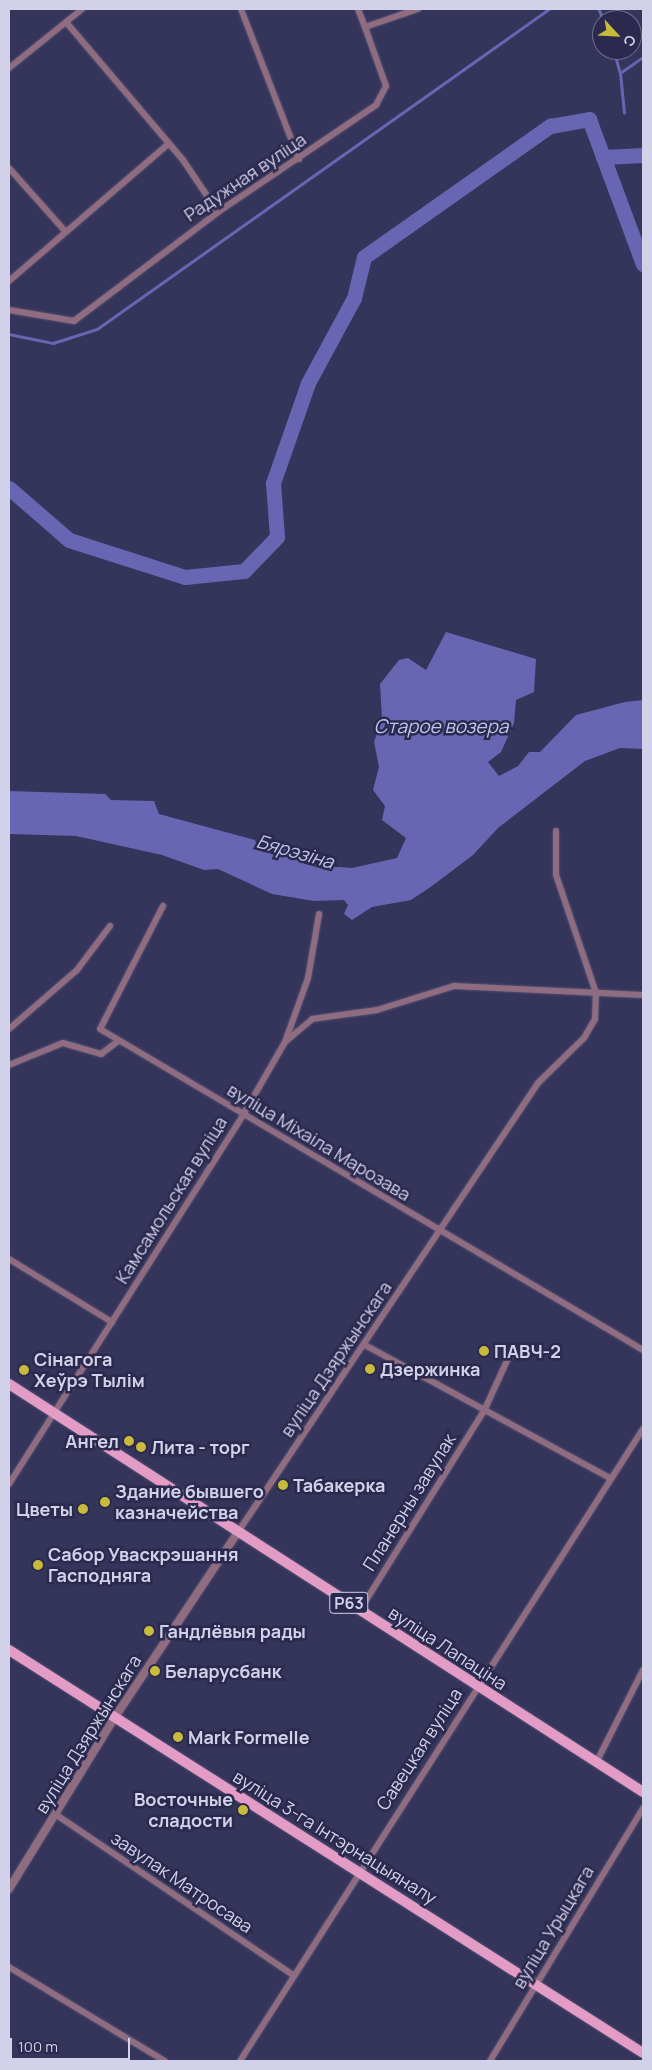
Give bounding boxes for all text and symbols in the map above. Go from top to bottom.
north arrow [592,10,642,60]
text: С [619,32,641,50]
street label: Радужная вуліца [180,128,310,226]
water label: Старое возера [374,716,508,738]
water label: Бярэзіна [254,830,336,874]
street label: вуліца Міхаіла Марозава [224,1079,414,1205]
street label: Камсамольская вуліца [111,1112,231,1288]
street label: вуліца Дзяржынскага [276,1277,396,1441]
place label: ПАВЧ-2 [494,1340,561,1362]
marker: ПАВЧ-2 [478,1345,490,1357]
place label: Сінагога Хеўрэ Тылім [34,1349,145,1392]
place label: Дзержинка [380,1358,480,1380]
marker: Дзержинка [364,1363,376,1375]
marker: Сінагога Хеўрэ Тылім [18,1364,30,1376]
street label: Планерны завулак [358,1429,460,1575]
place label: Ангел [65,1430,119,1452]
marker: Ангел [123,1435,135,1447]
place label: Лита - торг [151,1436,250,1458]
marker: Лита - торг [135,1441,147,1453]
place label: Табакерка [293,1474,385,1496]
marker: Табакерка [277,1479,289,1491]
place label: Здание бывшего казначейства [115,1481,264,1524]
marker: Здание бывшего казначейства [99,1496,111,1508]
place label: Цветы [16,1498,73,1520]
marker: Цветы [77,1503,89,1515]
place label: Сабор Уваскрэшання Гасподняга [48,1544,238,1586]
marker: Сабор Уваскрэшання Гасподняга [32,1559,44,1571]
road number: Р63 [329,1590,369,1616]
street label: вуліца Лапаціна [385,1602,511,1694]
place label: Гандлёвыя рады [159,1620,306,1642]
marker: Гандлёвыя рады [143,1625,155,1637]
street label: вуліца Дзяржынскага [30,1651,146,1817]
place label: Беларусбанк [165,1660,281,1682]
marker: Беларусбанк [149,1665,161,1677]
street label: Савецкая вуліца [372,1684,466,1814]
place label: Mark Formelle [188,1726,309,1748]
marker: Mark Formelle [172,1731,184,1743]
street label: вуліца 3-га Інтэрнацыяналу [229,1765,441,1909]
place label: Восточные сладости [134,1789,233,1832]
marker: Восточные сладости [237,1804,249,1816]
street label: завулак Матросава [107,1827,257,1937]
street label: вуліца Урыцкага [508,1862,598,1992]
scale bar [12,2028,132,2060]
text: 100 m [18,2036,58,2057]

